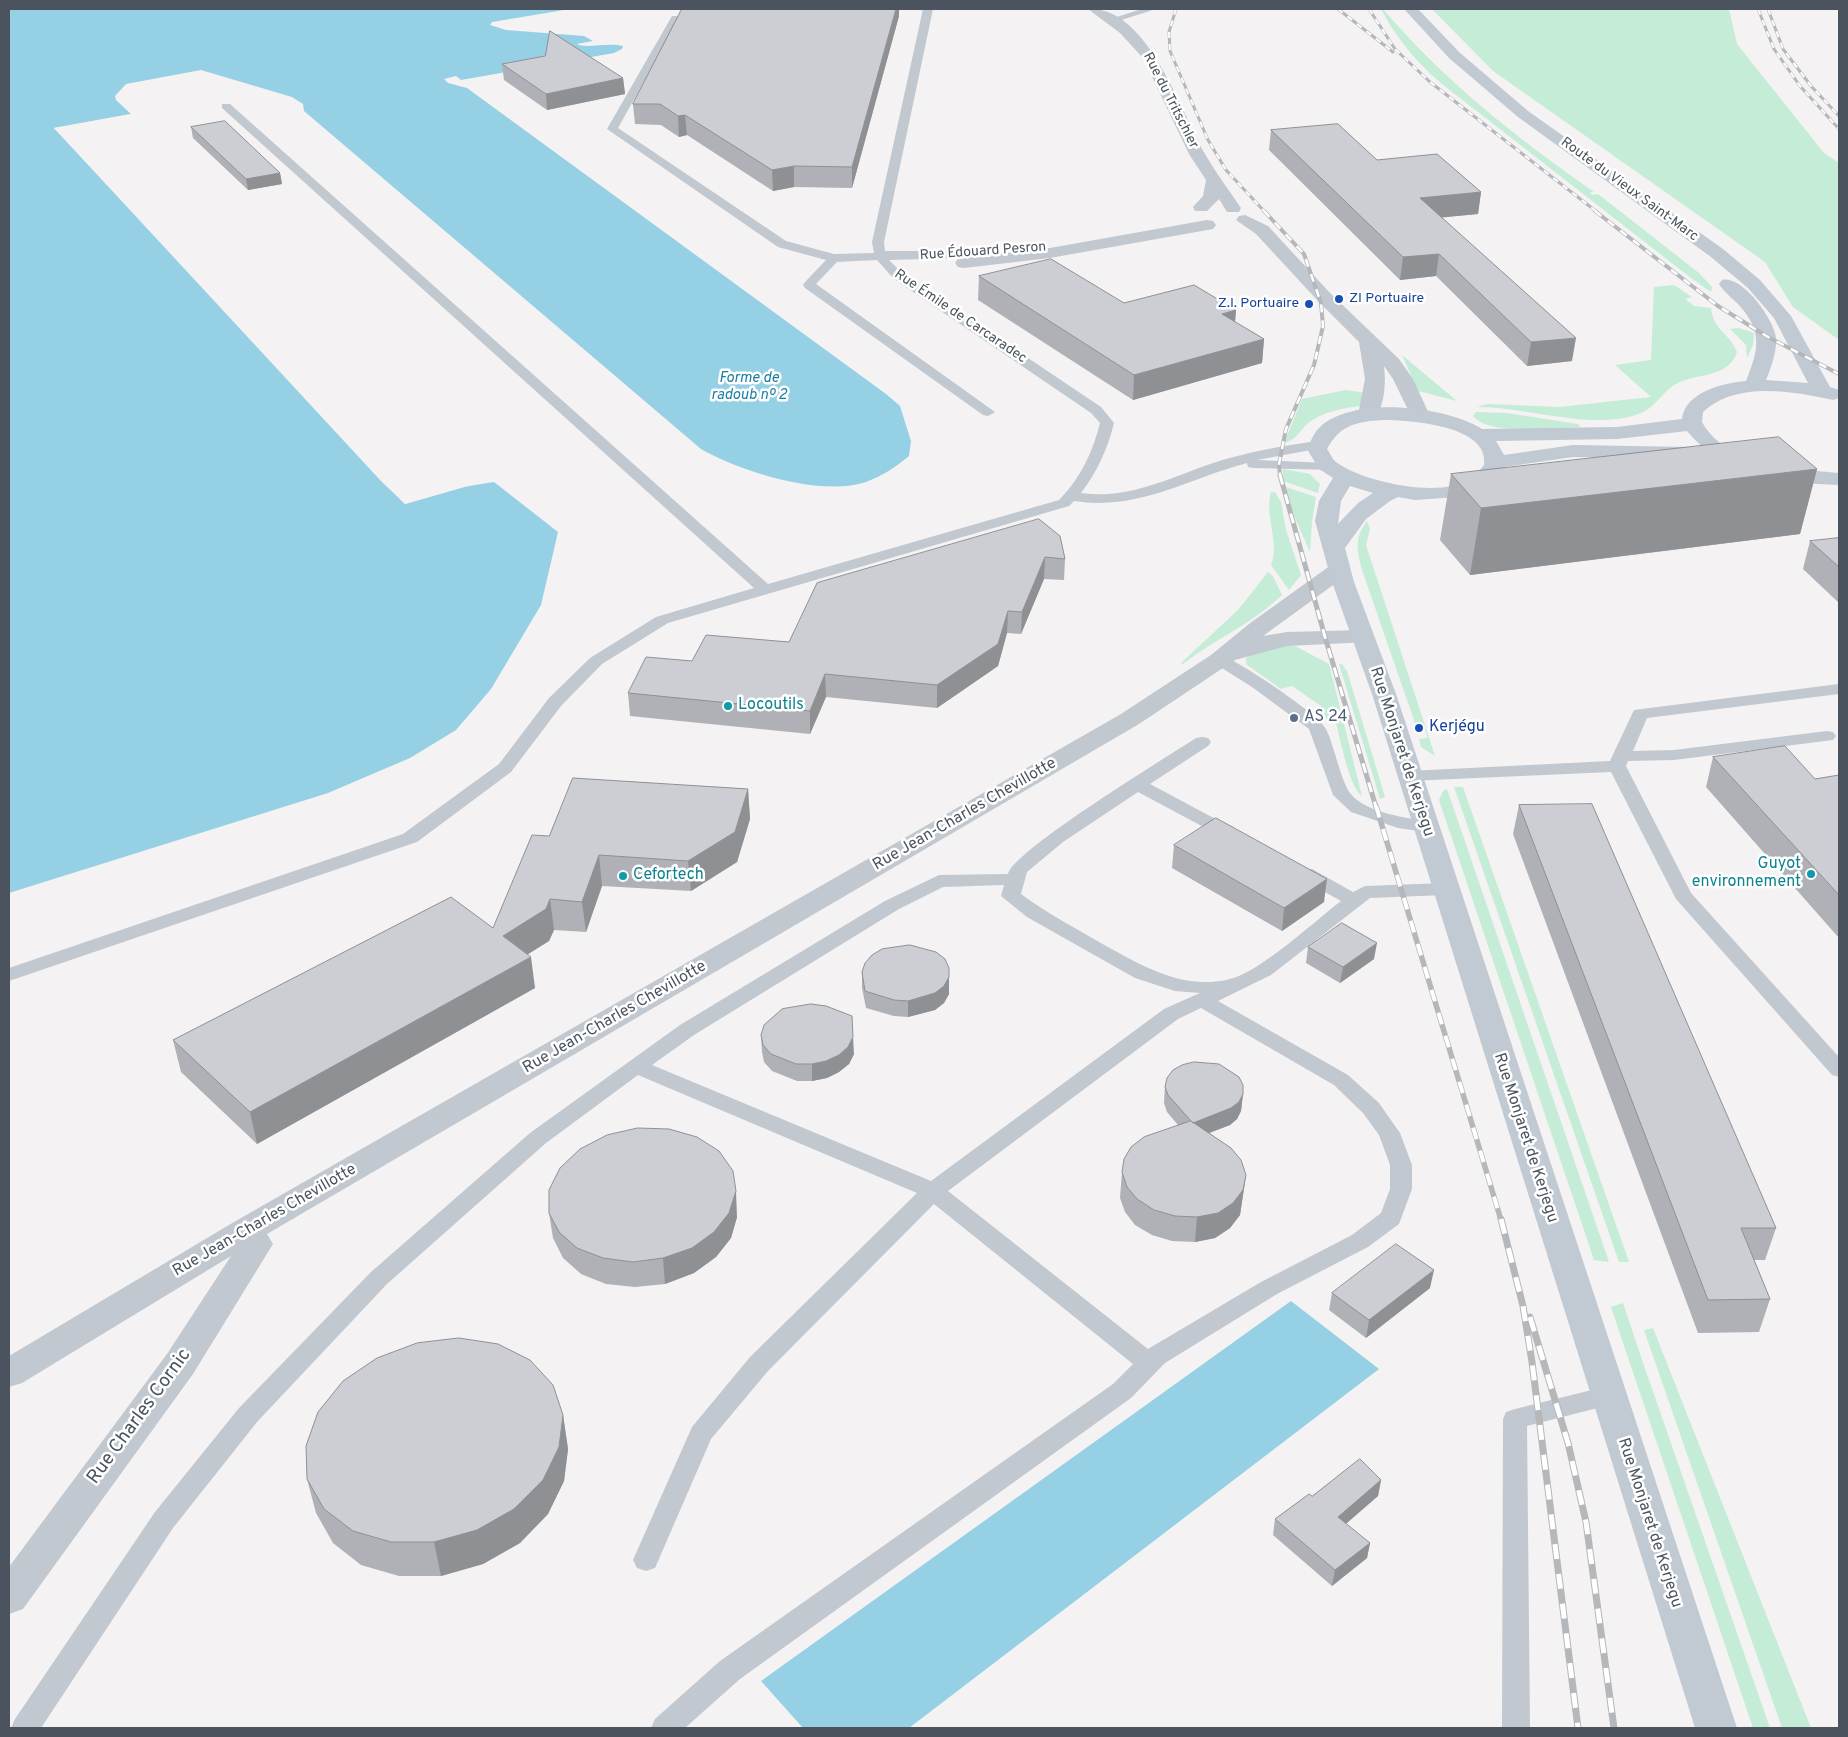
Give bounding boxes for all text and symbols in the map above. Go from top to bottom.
street label: Rue du Tritschler [1138,50,1202,152]
street label: Route du Vieux Saint-Marc [1557,134,1701,246]
street label: Rue Édouard Pesron [919,239,1047,265]
street label: Rue Émile de Carcaradec [891,266,1029,368]
place label: ZI Portuaire [1349,291,1424,307]
marker: ZI Portuaire [1333,293,1345,305]
place label: Z.I. Portuaire [1218,296,1299,312]
marker: Z.I. Portuaire [1303,298,1315,310]
water label: Forme de radoub nº 2 [711,370,787,405]
street label: Rue Monjaret de Kerjegu [1365,665,1437,839]
place label: Locoutils [738,696,804,716]
marker: Locoutils [722,700,734,712]
place label: AS 24 [1304,708,1347,728]
marker: AS 24 [1288,712,1300,724]
place label: Kerjégu [1429,718,1485,738]
marker: Kerjégu [1413,722,1425,734]
street label: Rue Jean-Charles Chevillotte [870,755,1060,875]
place label: Guyot environnement [1692,855,1801,893]
place label: Cefortech [633,866,704,886]
marker: Guyot environnement [1805,868,1817,880]
marker: Cefortech [617,870,629,882]
street label: Rue Jean-Charles Chevillotte [520,958,710,1078]
street label: Rue Monjaret de Kerjegu [1489,1051,1561,1225]
street label: Rue Jean-Charles Chevillotte [170,1161,360,1281]
street label: Rue Charles Cornic [83,1345,197,1489]
street label: Rue Monjaret de Kerjegu [1613,1436,1685,1610]

